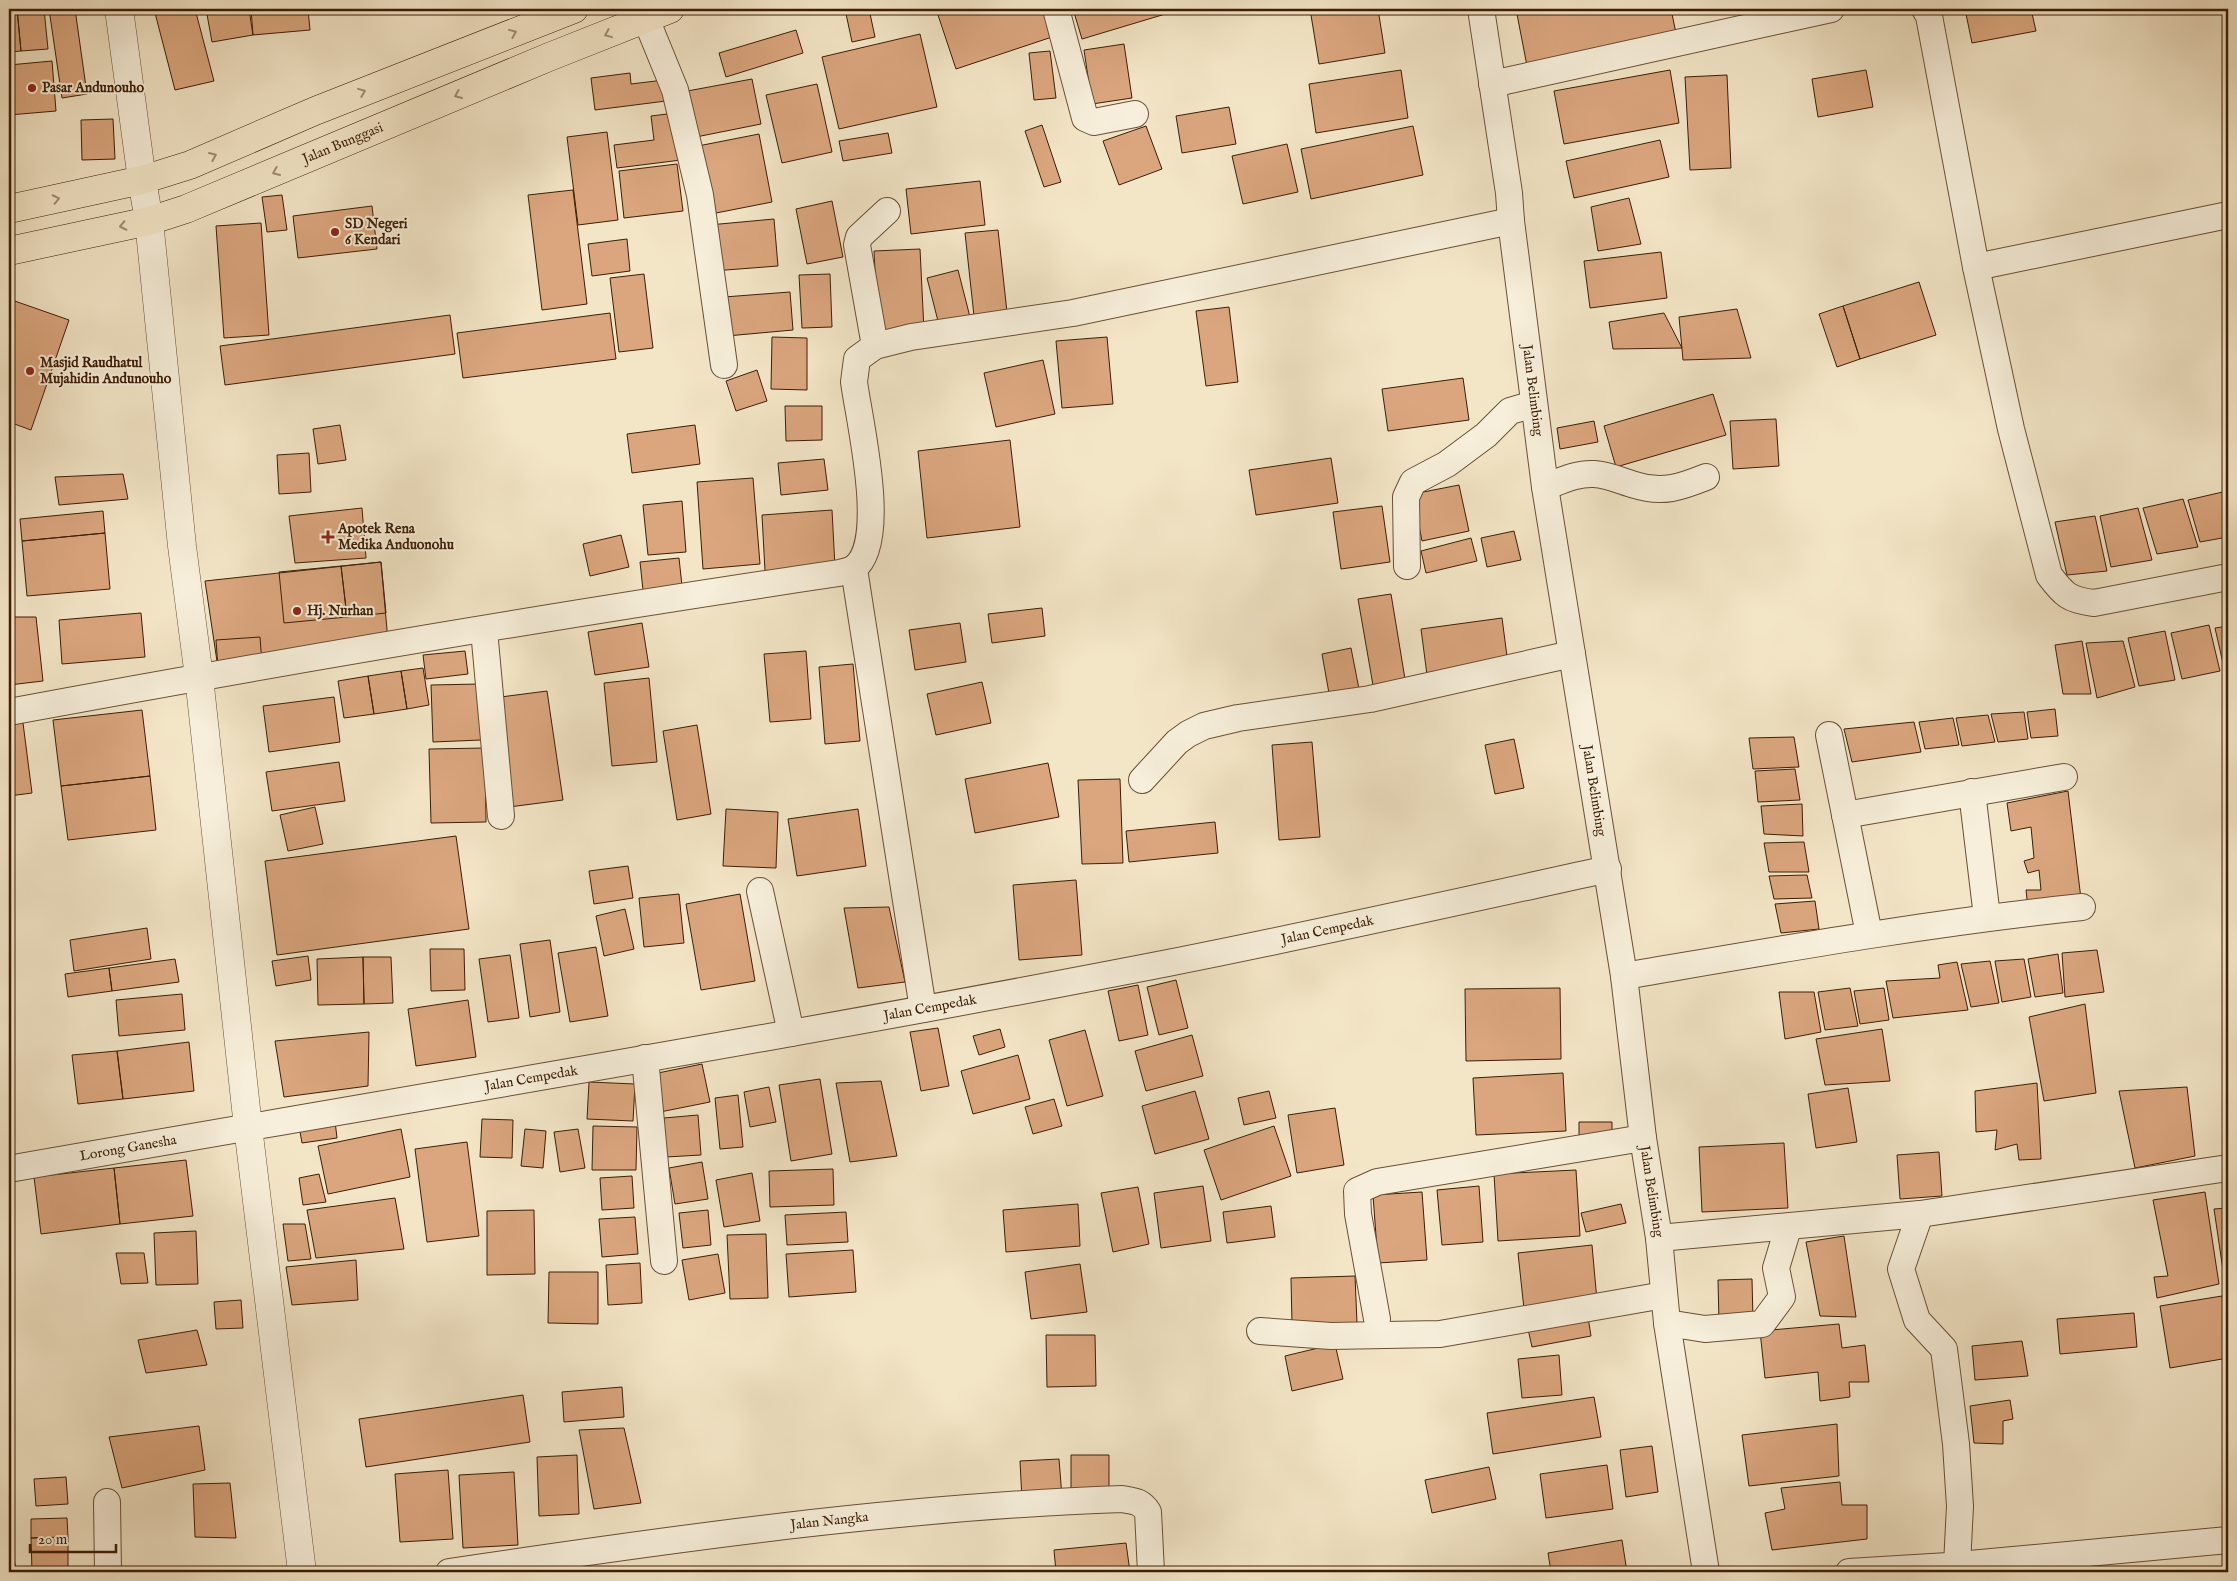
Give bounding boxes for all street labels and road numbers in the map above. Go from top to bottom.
street label: Jalan Bunggasi [298,118,386,169]
street label: Jalan Belimbing [1518,342,1547,438]
street label: Jalan Belimbing [1578,742,1610,838]
street label: Jalan Cempedak [1278,911,1376,949]
street label: Jalan Cempedak [880,990,978,1026]
street label: Jalan Cempedak [481,1062,580,1096]
street label: Lorong Ganesha [78,1131,179,1165]
street label: Jalan Belimbing [1635,1143,1668,1239]
street label: Jalan Nangka [788,1508,870,1535]

